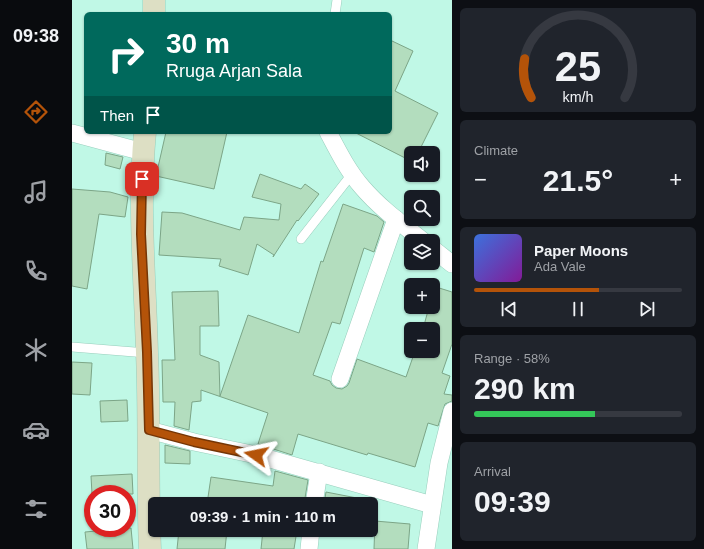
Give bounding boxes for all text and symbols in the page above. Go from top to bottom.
text: 09:38 [13,26,59,46]
icon: right [100,28,152,80]
text: 30 m [166,28,230,59]
text: 25 [555,43,601,90]
text: Rruga Arjan Sala [166,61,302,81]
text: km/h [563,89,594,105]
icon: directions [22,98,50,126]
icon: arrive [142,104,164,126]
text: Then [100,107,134,124]
text: Climate [474,143,518,158]
map controls [404,146,440,358]
button: sound [404,146,440,182]
pin [125,162,159,196]
text: 21.5° [543,164,613,197]
text: − [474,167,487,192]
text: + [669,167,682,192]
icon: arrive [131,168,153,190]
icon: music [22,178,50,206]
button: search [404,190,440,226]
button: layers [404,234,440,270]
text: Paper Moons [534,242,628,259]
icon: phone [22,257,50,285]
text: Ada Vale [534,259,586,274]
button: + [404,278,440,314]
icon: previous [498,298,520,320]
icon: pause [567,298,589,320]
icon: next [636,298,658,320]
button: − [404,322,440,358]
icon: climate [22,336,50,364]
text: Range · 58% [474,351,550,366]
text: 290 km [474,372,576,405]
icon: car [22,416,50,444]
position arrow [235,434,277,476]
text: Arrival [474,464,511,479]
speed limit sign: 30 [84,485,136,537]
text: 09:39 [474,485,551,518]
icon: filters [22,495,50,523]
text: 09:39 · 1 min · 110 m [190,508,336,525]

